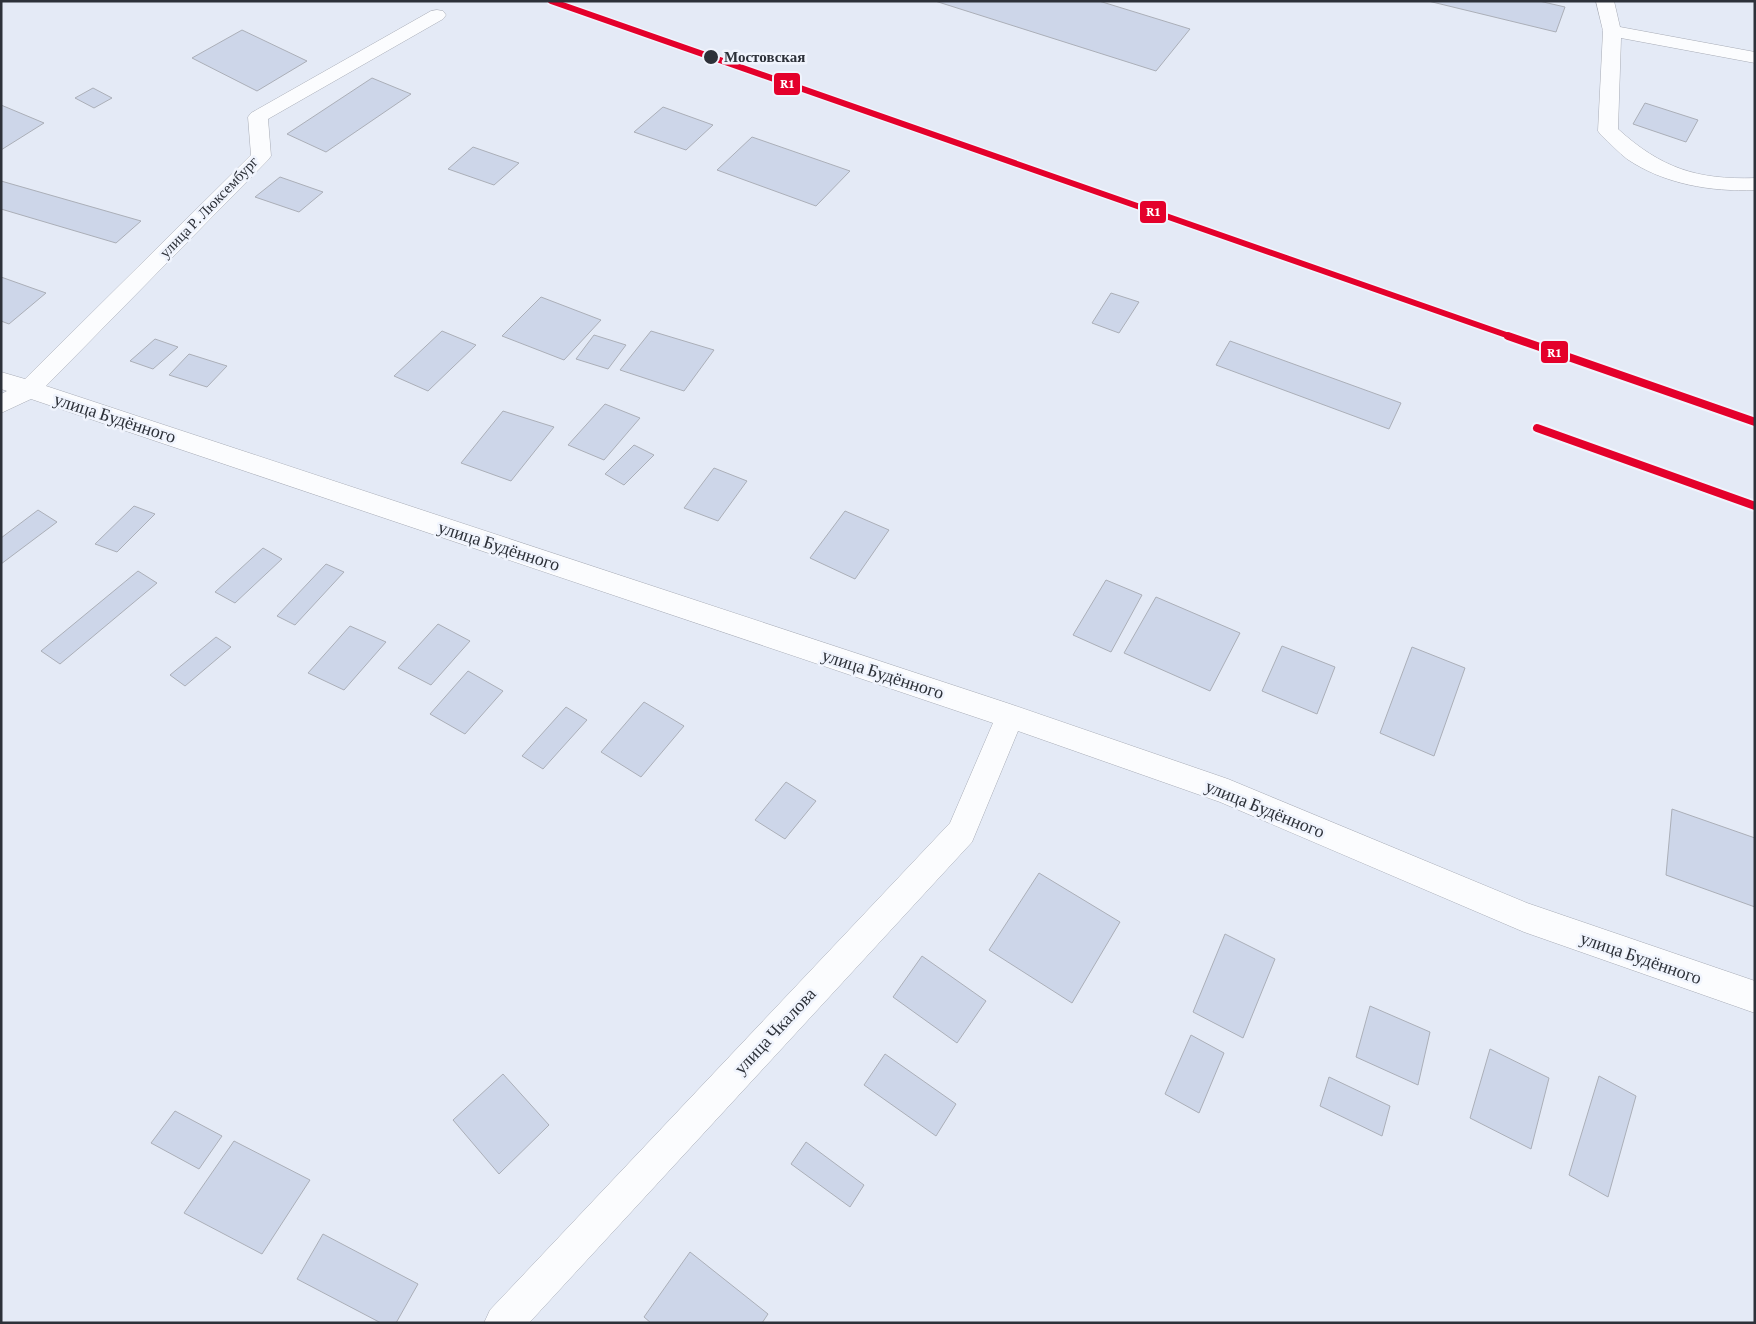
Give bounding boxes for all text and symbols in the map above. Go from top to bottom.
marker: Мостовская [702,48,720,66]
place label: Мостовская [724,49,805,65]
line badge: R1 [773,72,801,96]
text: R1 [780,75,794,91]
street label: улица Р. Люксембург [157,153,261,261]
line badge: R1 [1139,200,1167,224]
text: R1 [1146,203,1160,219]
line badge: R1 [1540,340,1569,364]
text: R1 [1547,344,1561,360]
street label: улица Будённого [52,389,178,447]
street label: улица Будённого [436,517,562,575]
street label: улица Будённого [820,645,946,703]
street label: улица Будённого [1202,776,1328,842]
street label: улица Будённого [1578,928,1704,988]
street label: улица Чкалова [730,984,820,1078]

